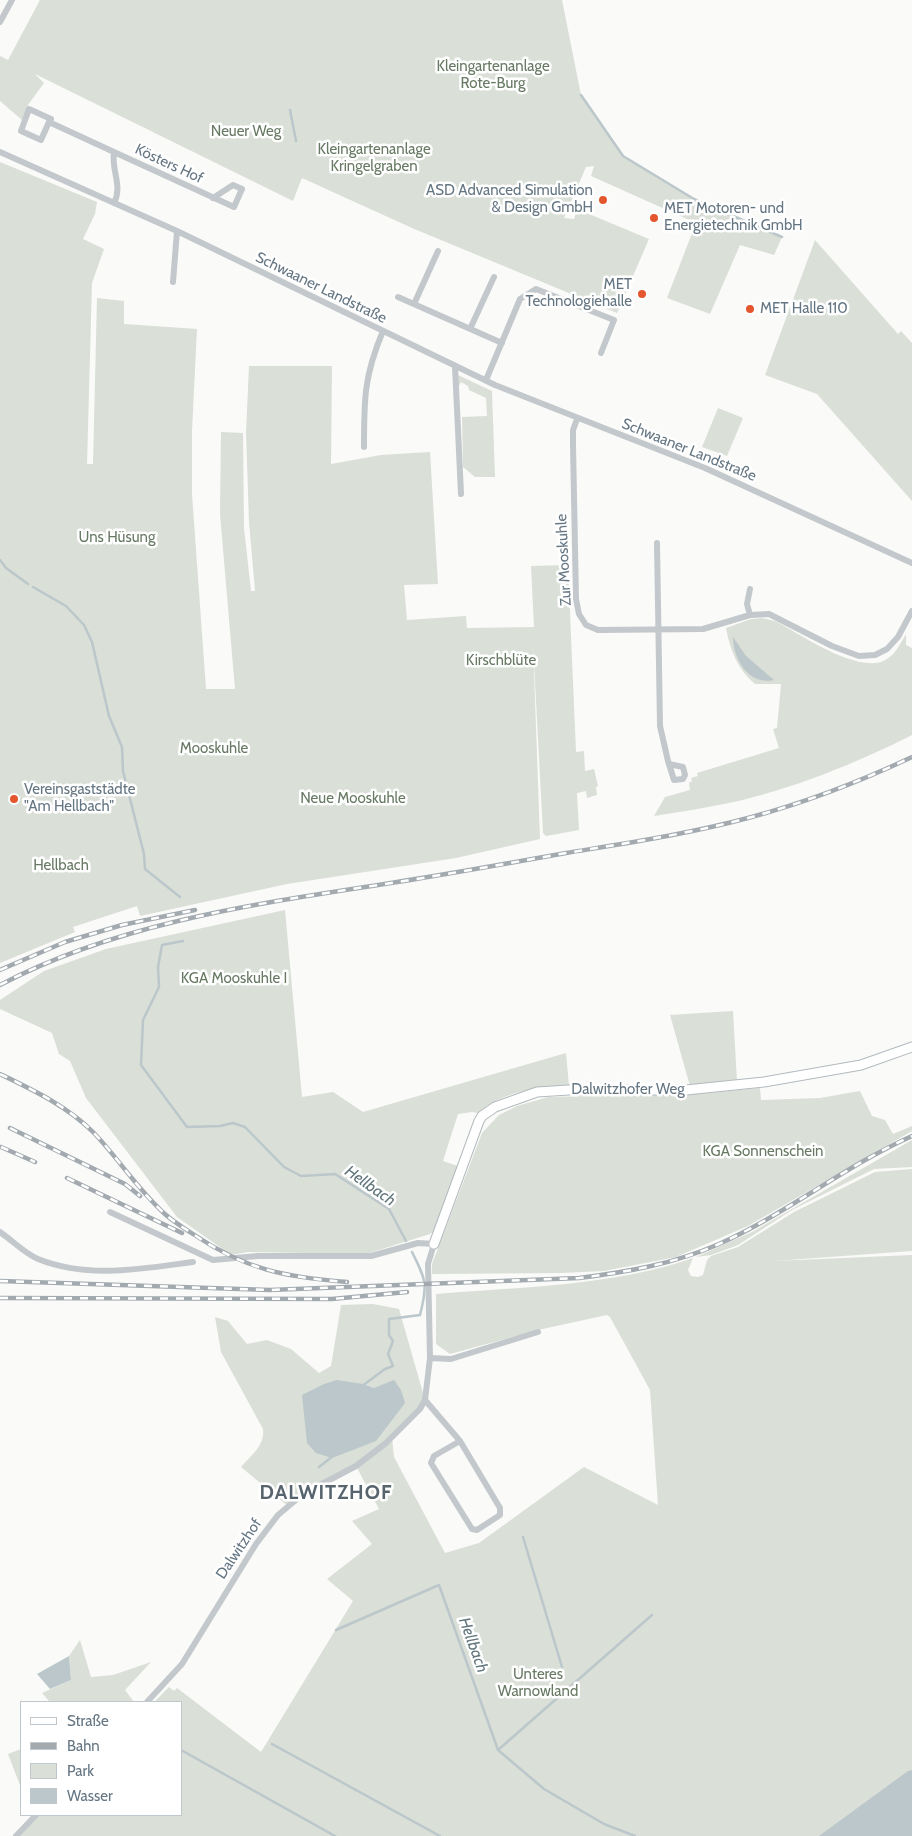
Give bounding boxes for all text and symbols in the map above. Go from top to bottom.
park label: Kleingartenanlage Rote-Burg [436,58,550,93]
park label: Neuer Weg [211,123,281,141]
street label: Kösters Hof [132,140,206,188]
park label: Kleingartenanlage Kringelgraben [317,141,431,176]
place label: ASD Advanced Simulation & Design GmbH [426,182,593,217]
marker: ASD Advanced Simulation & Design GmbH [597,194,609,206]
place label: MET Motoren- und Energietechnik GmbH [664,200,803,235]
marker: MET Motoren- und Energietechnik GmbH [648,212,660,224]
street label: Schwaaner Landstraße [252,248,390,328]
place label: MET Technologiehalle [526,276,632,311]
marker: MET Technologiehalle [636,288,648,300]
place label: MET Halle 110 [760,300,848,318]
marker: MET Halle 110 [744,303,756,315]
street label: Schwaaner Landstraße [619,415,759,485]
street label: Zur Mooskuhle [553,513,575,607]
park label: Uns Hüsung [79,529,155,547]
park label: Kirschblüte [466,652,536,670]
park label: Mooskuhle [180,740,248,758]
place label: Vereinsgaststädte "Am Hellbach" [24,781,135,816]
park label: Neue Mooskuhle [300,790,406,808]
marker: Vereinsgaststädte "Am Hellbach" [8,793,20,805]
park label: Hellbach [33,857,89,875]
park label: KGA Mooskuhle I [181,970,287,988]
street label: Dalwitzhofer Weg [571,1081,685,1099]
park label: KGA Sonnenschein [702,1143,824,1161]
water label: Hellbach [341,1162,399,1210]
district label: DALWITZHOF [258,1481,394,1505]
street label: Dalwitzhof [212,1515,266,1583]
water label: Hellbach [454,1615,492,1675]
park label: Unteres Warnowland [498,1666,578,1701]
legend [20,1701,182,1816]
text: Straße [67,1712,109,1730]
text: Bahn [67,1737,100,1755]
text: Park [67,1762,94,1780]
text: Wasser [67,1787,113,1805]

